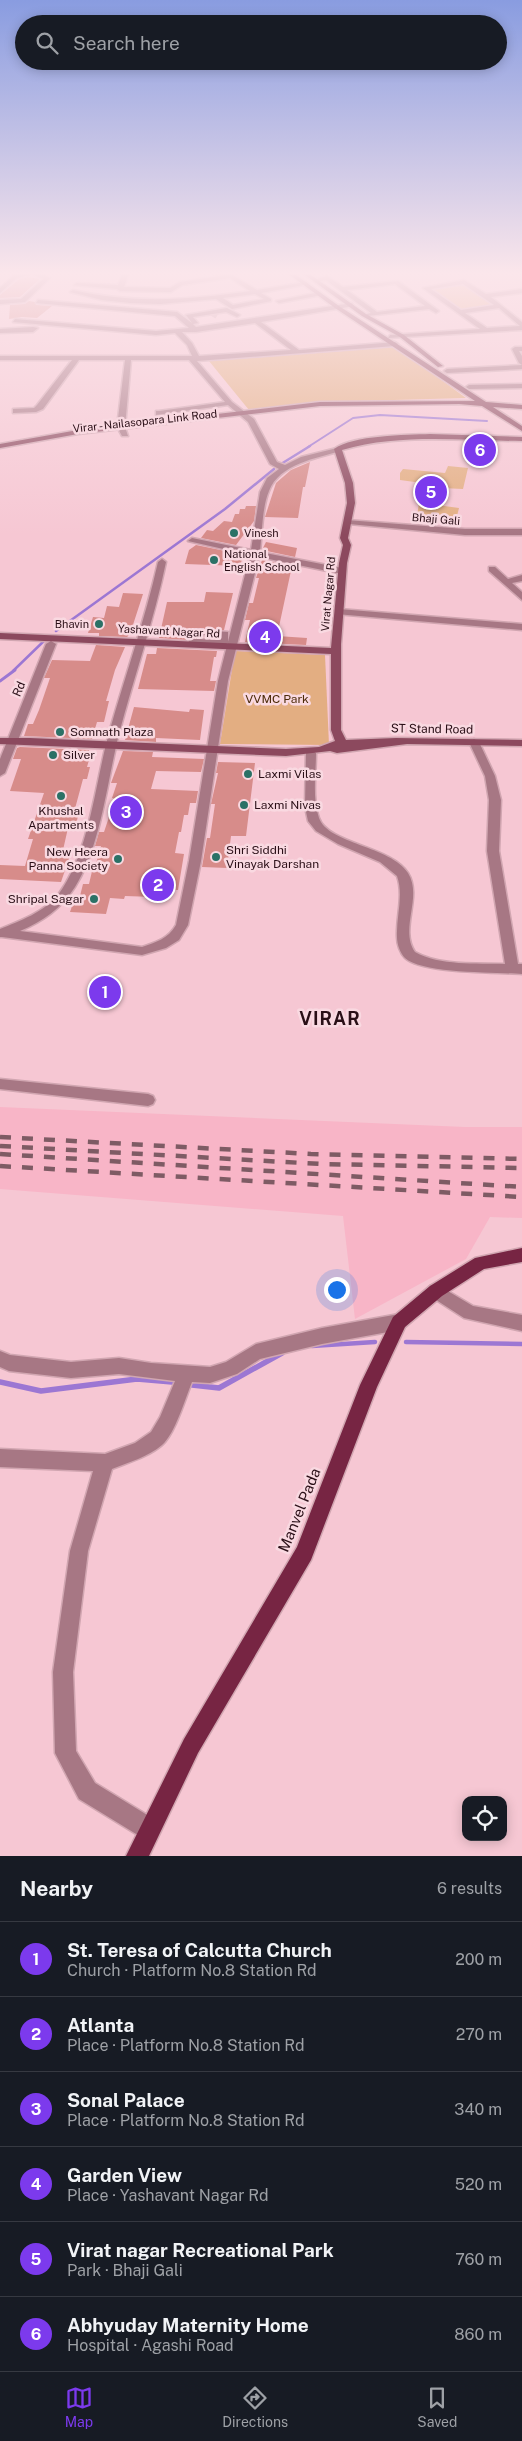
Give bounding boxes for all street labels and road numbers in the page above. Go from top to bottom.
street label: Virar - Nailasopara Link Road [72,407,218,435]
street label: Bhaji Gali [411,511,461,527]
street label: Virat Nagar Rd [319,556,337,632]
street label: Yashavant Nagar Rd [118,622,220,640]
street label: Rd [10,679,28,699]
street label: ST Stand Road [391,721,473,737]
street label: Manvel Pada [274,1466,324,1554]

